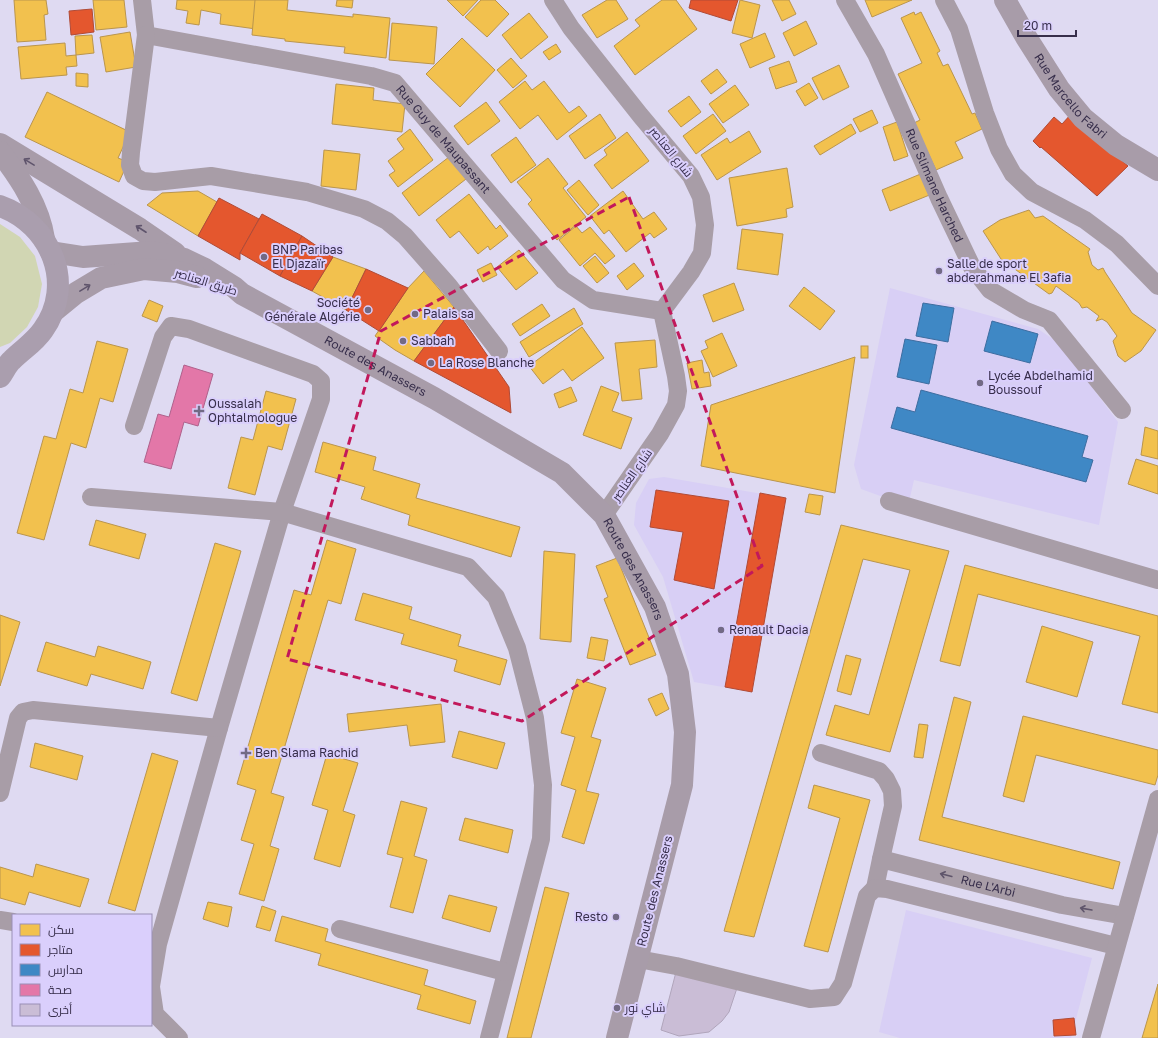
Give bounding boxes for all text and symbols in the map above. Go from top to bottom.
scale bar [1018,12,1076,38]
text: 20 m [1024,18,1052,33]
street label: Rue Marcello Fabri [1031,50,1110,142]
street label: Rue Guy de Maupassant [393,82,494,197]
street label: شارع العناصر [645,123,696,181]
street label: Rue Slimane Harched [902,126,967,245]
one-way arrow [23,158,35,166]
one-way arrow [135,225,146,234]
place label: BNP Paribas El Djazaïr [272,242,343,271]
marker: BNP Paribas El Djazaïr [259,252,269,262]
place label: Salle de sport abderahmane El 3afia [947,256,1071,285]
street label: طريق العناصر [172,265,239,298]
marker: Salle de sport abderahmane El 3afia [934,266,944,276]
one-way arrow [79,283,91,291]
place label: Société Générale Algérie [265,295,360,324]
marker: Société Générale Algérie [363,305,373,315]
place label: Palais sa [423,306,474,321]
marker: Palais sa [410,309,420,319]
street label: Route des Anassers [322,332,429,400]
place label: Sabbah [411,333,454,348]
marker: Sabbah [398,336,408,346]
place label: La Rose Blanche [439,355,534,370]
marker: La Rose Blanche [426,358,436,368]
place label: Lycée Abdelhamid Boussouf [988,368,1093,397]
marker: Lycée Abdelhamid Boussouf [975,378,985,388]
place label: Oussalah Ophtalmologue [208,396,297,425]
marker: Oussalah Ophtalmologue [193,405,205,417]
street label: شارع العناصر [608,446,656,505]
street label: Route des Anassers [600,515,667,622]
place label: Renault Dacia [729,622,809,637]
marker: Renault Dacia [716,625,726,635]
place label: Ben Slama Rachid [255,745,358,760]
marker: Ben Slama Rachid [240,747,252,759]
street label: Route des Anassers [633,834,676,948]
one-way arrow [940,871,953,879]
street label: Rue L'Arbi [959,872,1017,900]
one-way arrow [1080,905,1093,913]
place label: Resto [575,909,608,924]
marker: Resto [611,912,621,922]
legend [12,914,152,1026]
text: سكن [48,922,74,937]
text: متاجر [47,942,73,957]
text: مدارس [48,962,83,977]
text: صحة [48,982,72,997]
place label: شاي نور [624,1000,666,1018]
text: أخرى [48,1002,72,1017]
marker: شاي نور [612,1003,622,1013]

